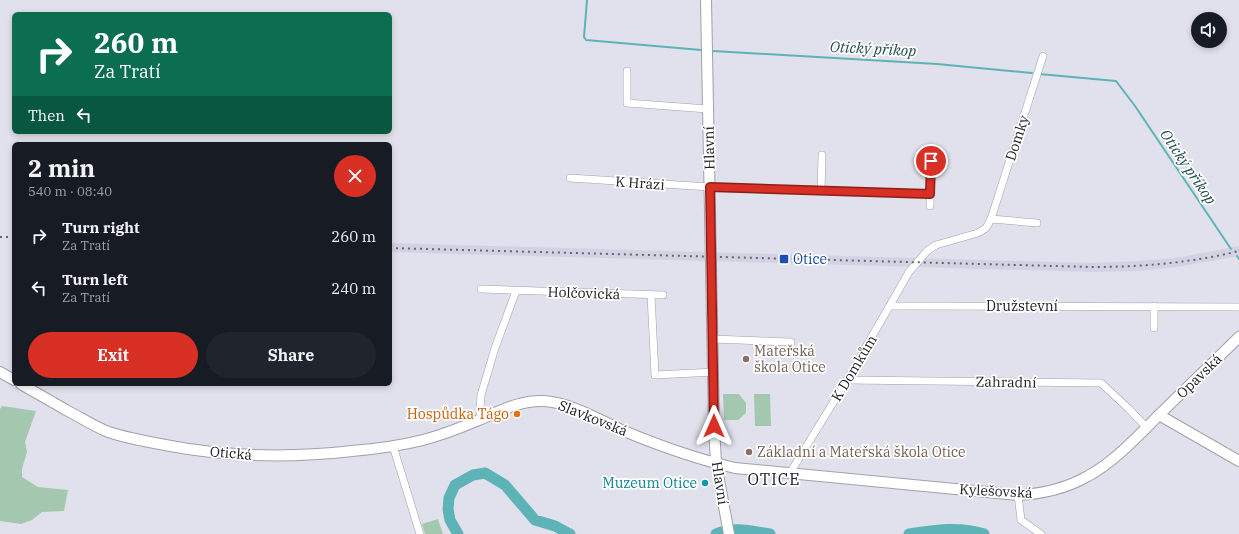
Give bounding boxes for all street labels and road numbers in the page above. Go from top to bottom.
street label: Domky [1001,112,1033,163]
street label: Hlavní [700,126,718,170]
street label: K Hrázi [615,172,665,194]
street label: Holčovická [547,283,621,303]
street label: Družstevní [986,297,1058,315]
street label: K Domkům [827,332,881,404]
street label: Opavská [1172,350,1226,402]
street label: Zahradní [975,372,1037,392]
street label: Slavkovská [556,396,631,440]
street label: Otická [209,442,253,464]
street label: Hlavní [708,460,732,506]
street label: Kylešovská [959,480,1034,502]

